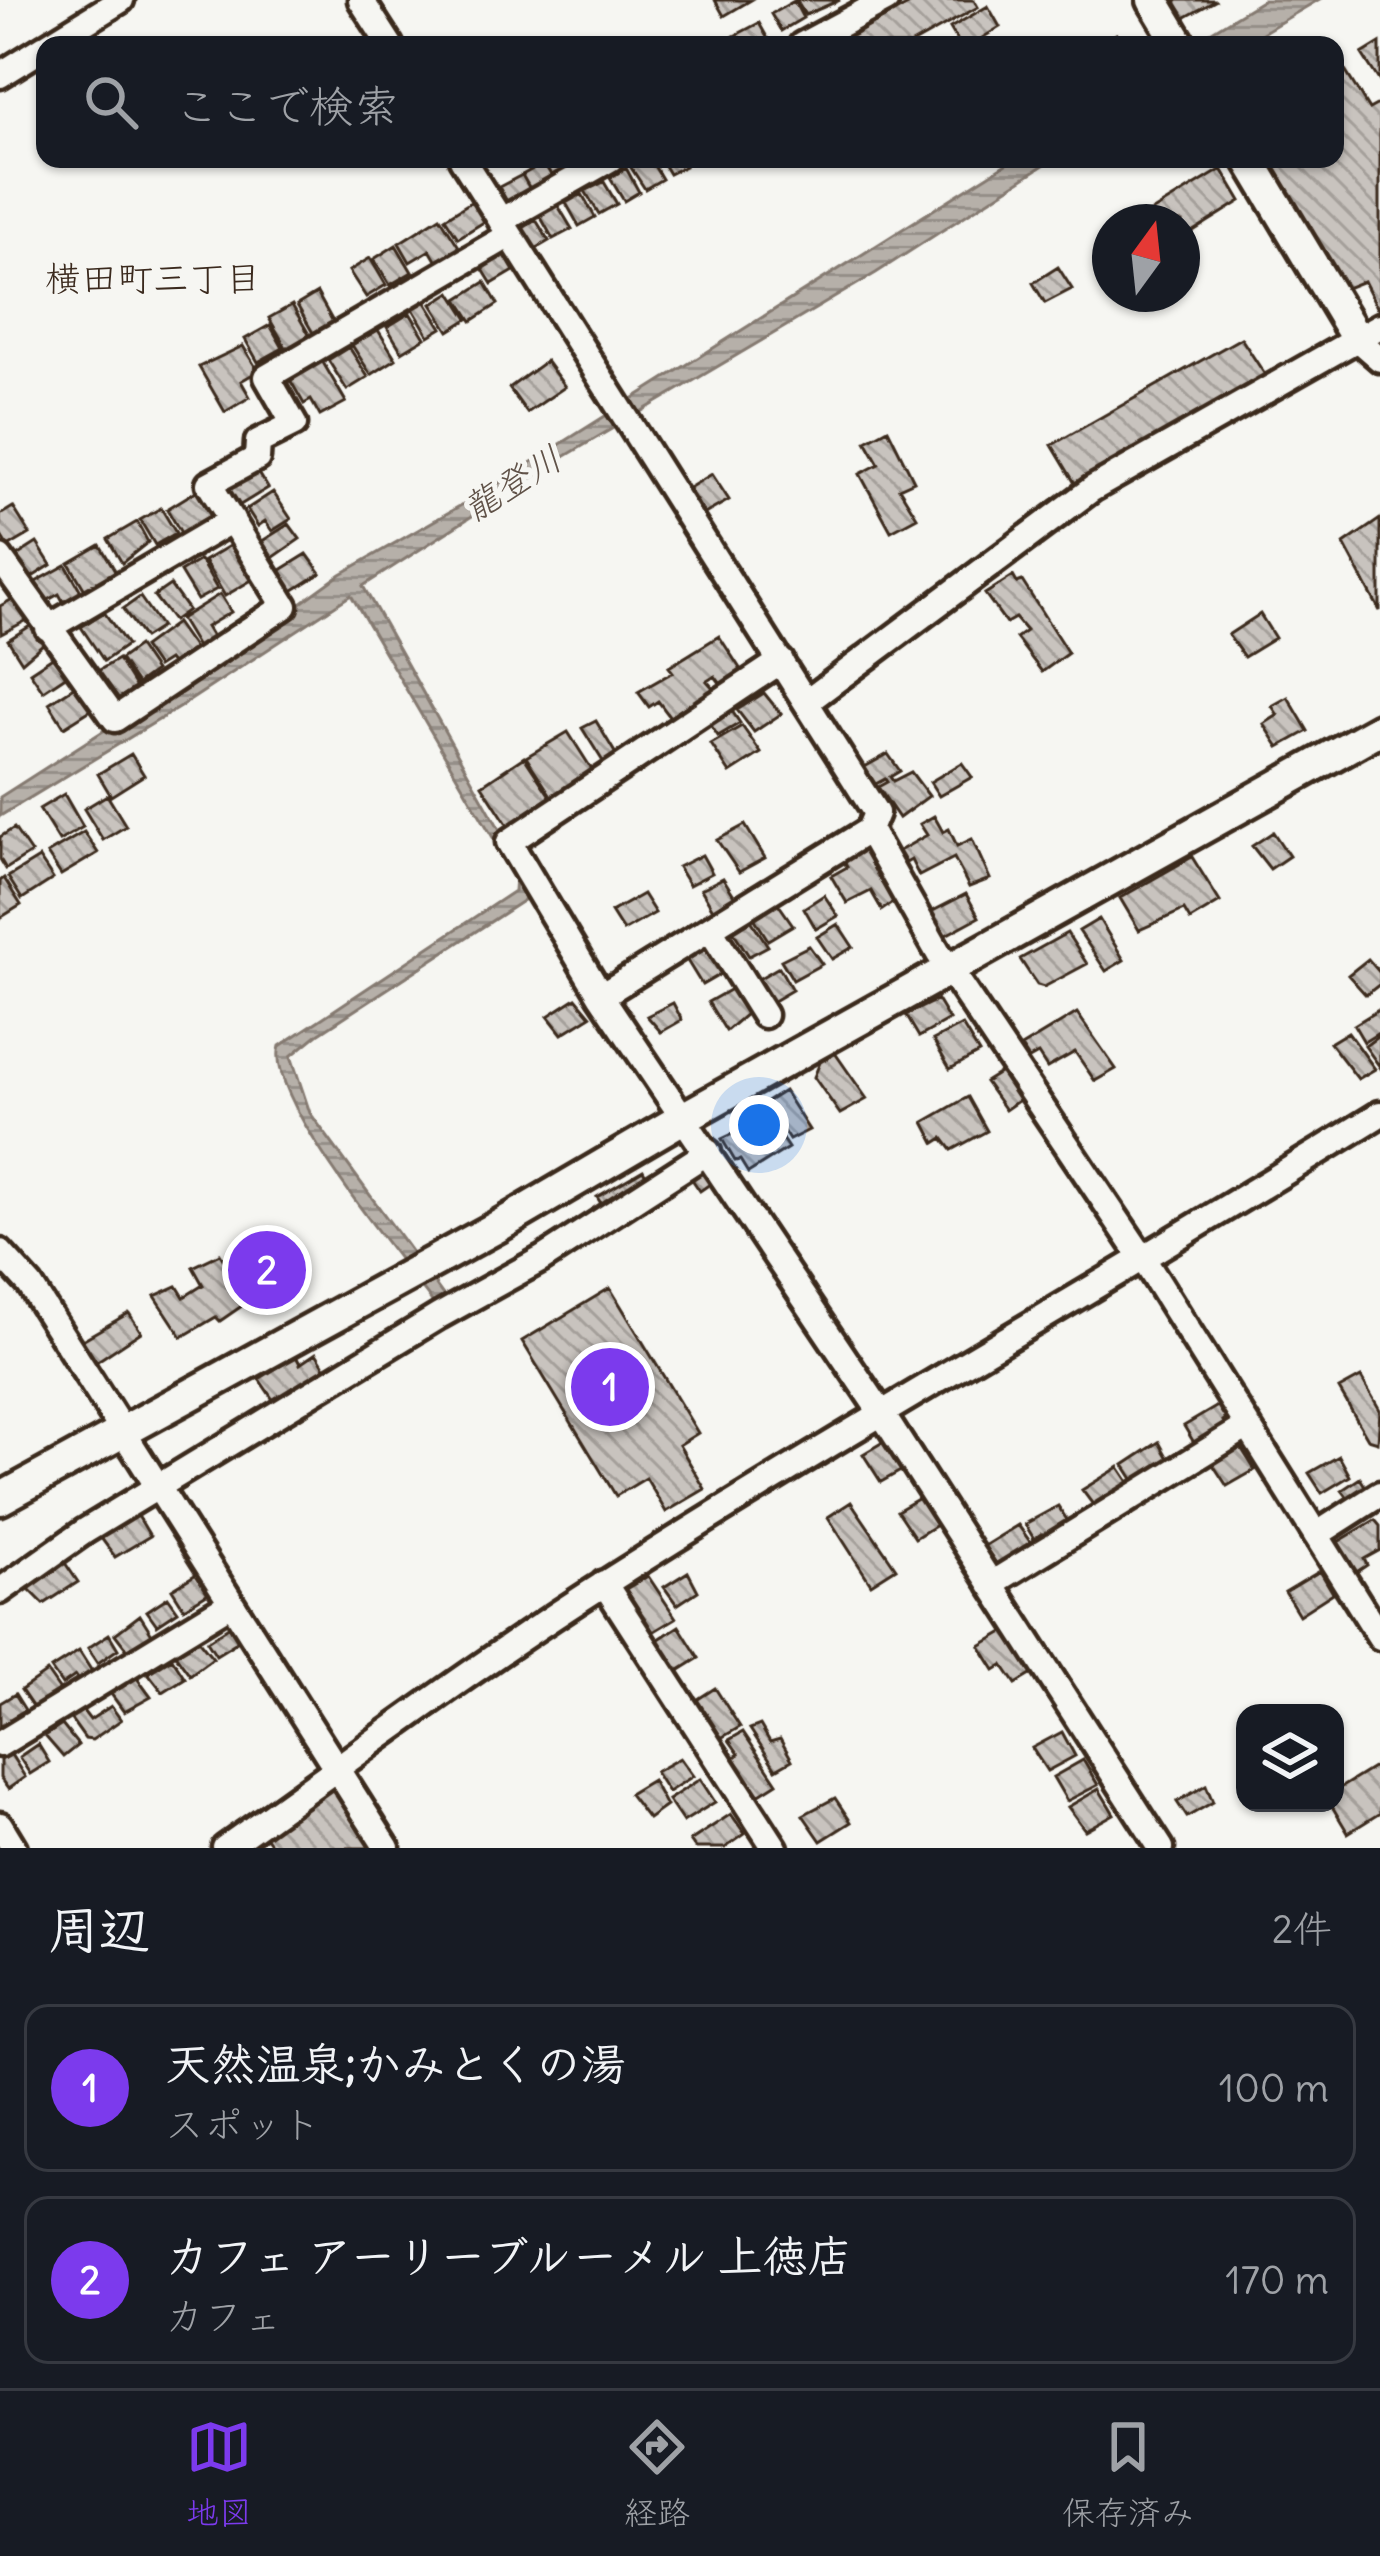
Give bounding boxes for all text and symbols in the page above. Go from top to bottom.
search box [36,36,1344,168]
icon: search [78,69,144,135]
text: ここで検索 [174,78,399,134]
north arrow [1092,204,1200,312]
district label: 横田町三丁目 [45,256,261,301]
water label: 龍登川 [455,436,570,531]
your location [729,1095,789,1155]
pin: 2 [228,1225,306,1315]
pin: 1 [571,1342,649,1432]
map controls [1236,1704,1344,1812]
button: layers [1236,1704,1344,1812]
text: 周辺 [48,1898,150,1962]
text: 2件 [1272,1905,1332,1954]
text: 天然温泉;かみとくの湯 [165,2036,626,2092]
text: 1 [82,2064,98,2113]
text: 100 m [1219,2064,1329,2113]
text: スポット [165,2100,321,2149]
text: カフェ アーリーブルーメル 上徳店 [165,2228,852,2284]
text: 2 [79,2256,101,2305]
text: 170 m [1225,2256,1329,2305]
text: カフェ [165,2292,282,2341]
tab: 地図 [186,2414,252,2534]
tab: 経路 [624,2414,690,2534]
tab: 保存済み [1062,2414,1194,2534]

